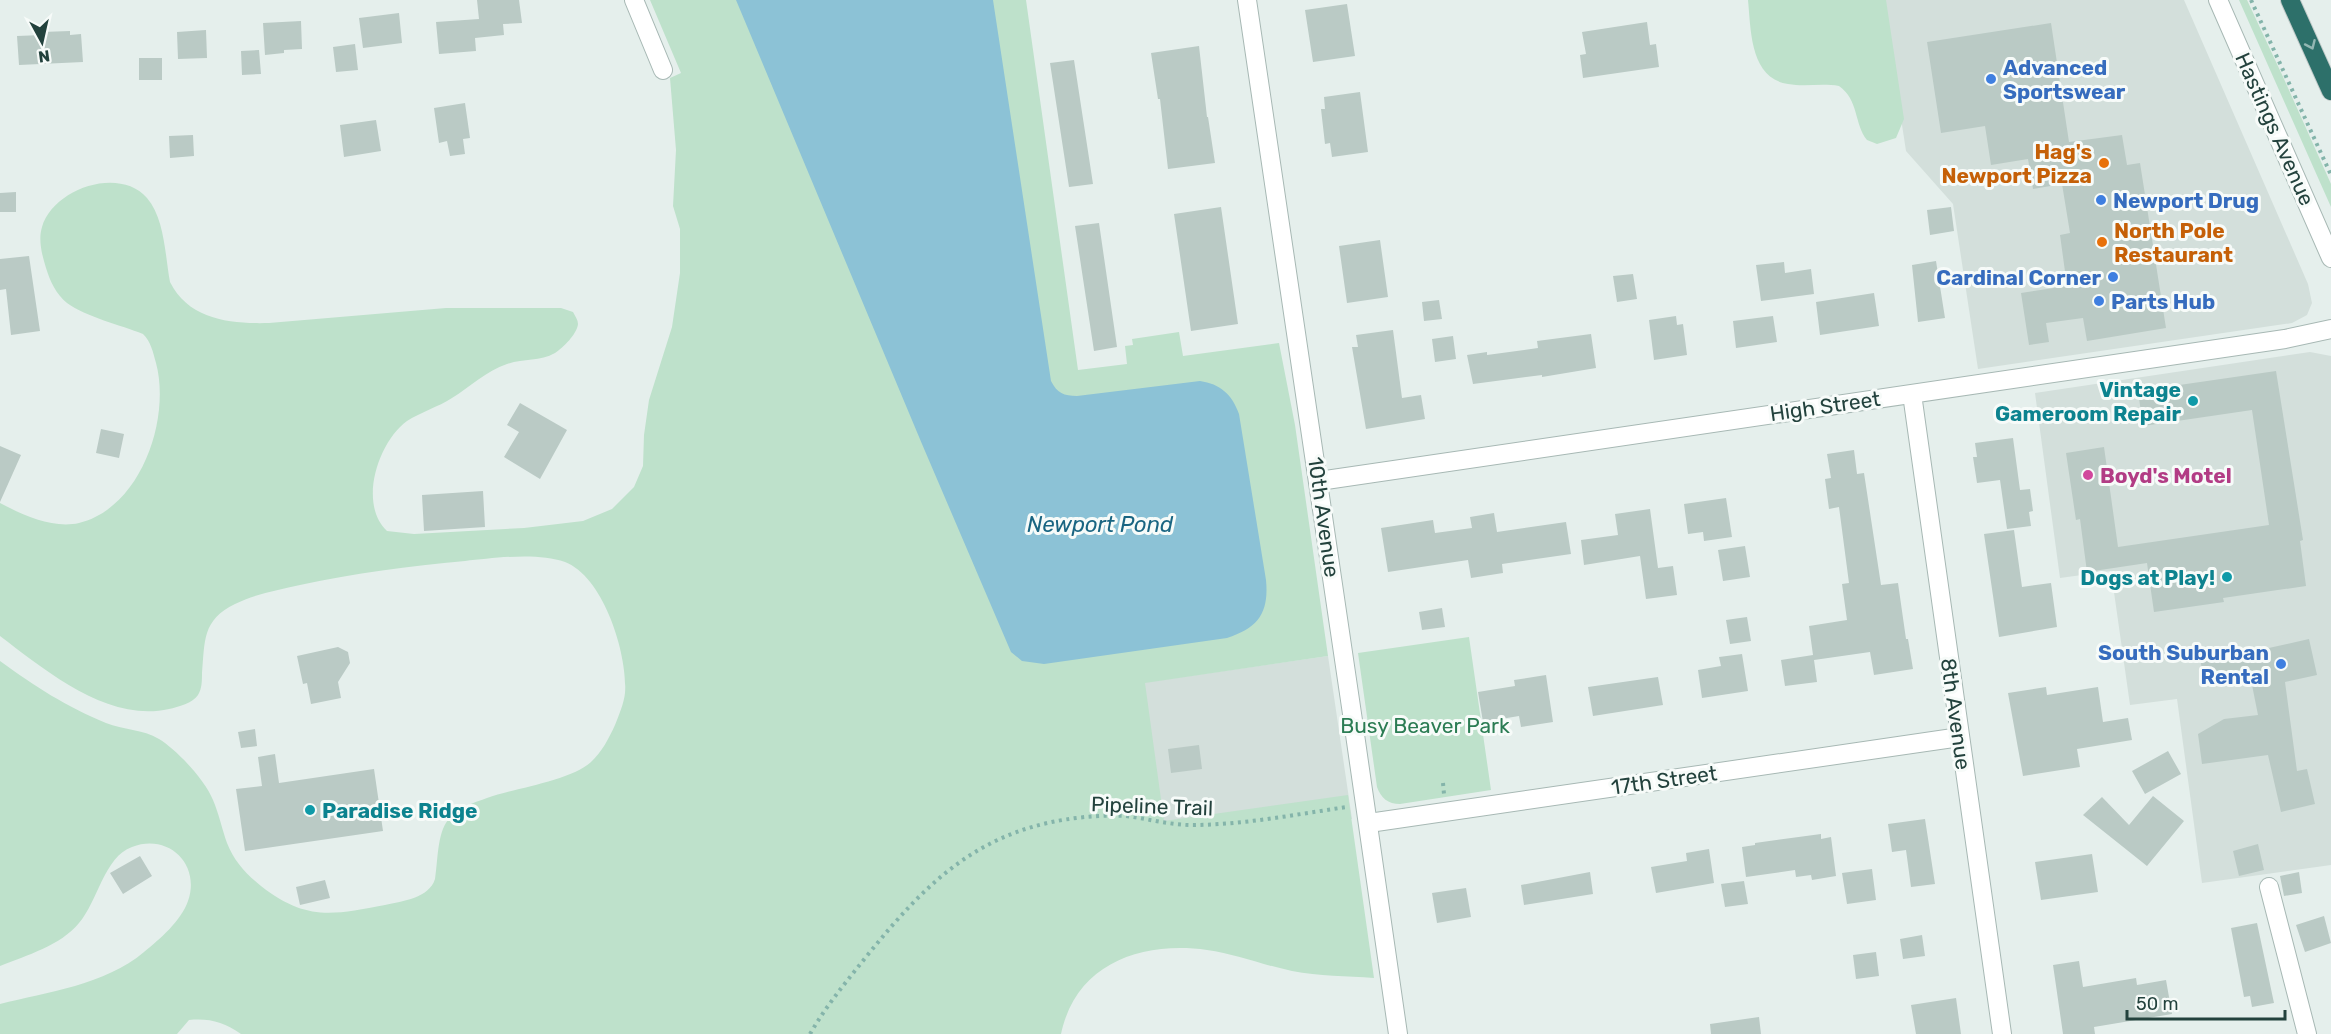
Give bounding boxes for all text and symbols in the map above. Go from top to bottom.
north arrow [12,12,72,72]
one-way arrow [2303,39,2315,50]
text: N [37,46,51,67]
street label: Hastings Avenue [2230,49,2320,209]
place label: Advanced Sportswear [2003,55,2126,104]
marker: Advanced Sportswear [1984,72,1998,86]
place label: Hag's Newport Pizza [1941,139,2092,188]
marker: Hag's Newport Pizza [2097,156,2111,170]
place label: Newport Drug [2113,188,2259,213]
marker: Newport Drug [2094,193,2108,207]
place label: North Pole Restaurant [2114,218,2233,267]
marker: North Pole Restaurant [2095,235,2109,249]
place label: Cardinal Corner [1936,265,2101,290]
marker: Cardinal Corner [2106,270,2120,284]
place label: Parts Hub [2111,289,2215,314]
marker: Parts Hub [2092,294,2106,308]
place label: Vintage Gameroom Repair [1995,377,2181,426]
street label: High Street [1768,386,1882,426]
marker: Vintage Gameroom Repair [2186,394,2200,408]
street label: 10th Avenue [1303,455,1345,579]
place label: Boyd's Motel [2100,463,2232,488]
marker: Boyd's Motel [2081,468,2095,482]
water label: Newport Pond [1027,511,1174,538]
place label: Dogs at Play! [2080,565,2215,590]
marker: Dogs at Play! [2220,570,2234,584]
place label: South Suburban Rental [2098,640,2269,689]
street label: 8th Avenue [1936,657,1976,771]
marker: South Suburban Rental [2274,657,2288,671]
park label: Busy Beaver Park [1340,713,1510,738]
street label: 17th Street [1609,760,1719,800]
street label: Pipeline Trail [1091,791,1213,821]
place label: Paradise Ridge [322,798,477,823]
marker: Paradise Ridge [303,803,317,817]
scale bar [2127,983,2284,1021]
text: 50 m [2136,993,2179,1015]

